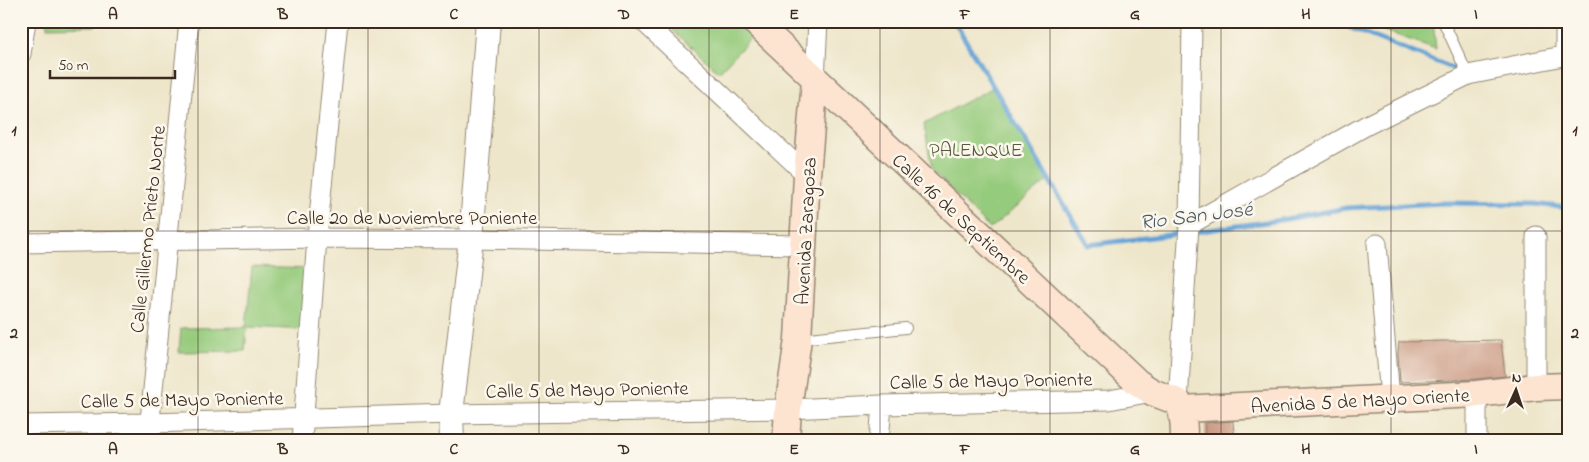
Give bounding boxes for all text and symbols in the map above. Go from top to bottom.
text: A [108,3,118,27]
text: B [277,3,289,27]
text: C [450,3,459,27]
text: D [617,3,630,27]
text: E [789,3,799,27]
text: F [959,3,971,27]
text: G [1130,3,1140,27]
text: H [1301,3,1311,27]
text: I [1474,3,1478,27]
scale bar [50,48,175,80]
text: 50 m [58,55,89,77]
text: 1 [11,119,17,143]
text: 1 [1572,119,1578,143]
street label: Calle Gillermo Prieto Norte [124,124,175,334]
park label: PALENQUE [929,137,1023,166]
street label: Calle 16 de Septiembre [884,147,1036,292]
street label: Avenida Zaragoza [789,157,827,306]
water label: Rio San José [1138,195,1256,239]
street label: Calle 20 de Noviembre Poniente [287,205,537,234]
text: 2 [9,322,18,346]
text: 2 [1570,322,1579,346]
north arrow [1492,364,1542,414]
street label: Calle 5 de Mayo Poniente [889,366,1093,399]
text: N [1511,368,1522,389]
street label: Calle 5 de Mayo Poniente [485,375,689,408]
street label: Avenida 5 de Mayo Oriente [1250,382,1470,423]
street label: Calle 5 de Mayo Poniente [80,385,284,418]
text: A [108,438,118,462]
text: B [277,438,289,462]
text: C [450,438,459,462]
text: D [617,438,630,462]
text: E [789,438,799,462]
text: F [959,438,971,462]
text: G [1130,438,1140,462]
text: H [1301,438,1311,462]
text: I [1474,438,1478,462]

